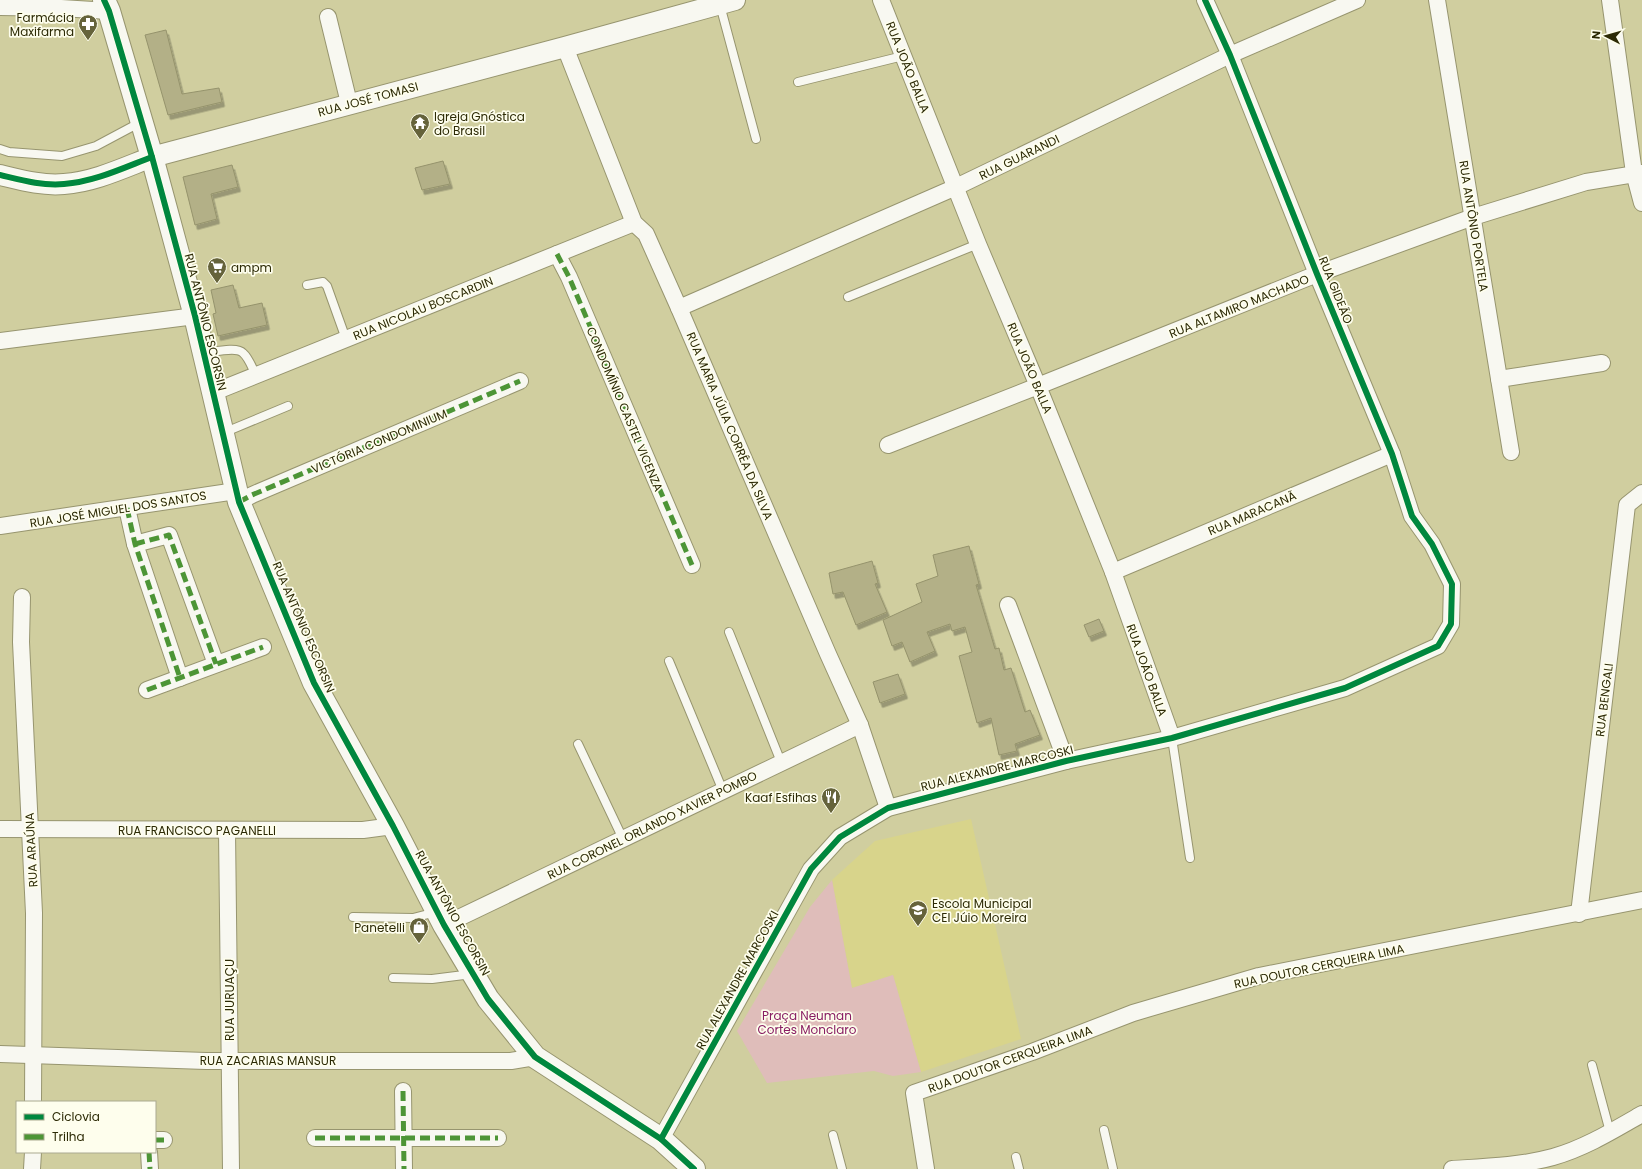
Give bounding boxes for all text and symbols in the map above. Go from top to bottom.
place label: Farmácia Maxifarma [10,9,74,40]
pharmacy icon: Farmácia Maxifarma [77,13,99,41]
north arrow [1586,16,1626,56]
street label: RUA JOÃO BALLA [882,19,934,115]
text: N [1588,30,1604,40]
street label: RUA JOSÉ TOMASI [316,77,420,121]
place label: Igreja Gnóstica do Brasil [434,108,525,139]
temple icon: Igreja Gnóstica do Brasil [409,112,431,140]
street label: RUA GUARANDI [976,130,1062,184]
street label: RUA ANTÔNIO PORTELA [1455,159,1493,293]
street label: RUA ANTÔNIO ESCORSIN [181,252,231,392]
street label: RUA GIDEÃO [1315,254,1357,326]
supermarket icon: ampm [206,256,228,284]
place label: ampm [231,259,272,276]
street label: RUA ALTAMIRO MACHADO [1166,270,1312,342]
street label: RUA NICOLAU BOSCARDIN [350,272,496,344]
street label: RUA JOÃO BALLA [1003,320,1057,416]
street label: CONDOMÍNIO CASTEL VICENZA [583,324,667,494]
street label: RUA MARIA JÚLIA CORRÊA DA SILVA [683,330,777,522]
street label: VICTÓRIA CONDOMINIUM [309,405,449,477]
street label: RUA JOSÉ MIGUEL DOS SANTOS [28,487,208,531]
street label: RUA MARACANÃ [1205,487,1299,539]
street label: RUA ANTÔNIO ESCORSIN [269,559,339,695]
street label: RUA JOÃO BALLA [1122,621,1172,719]
street label: RUA BENGALI [1591,662,1617,738]
street label: RUA ALEXANDRE MARCOSKI [919,741,1075,795]
street label: RUA CORONEL ORLANDO XAVIER POMBO [544,767,760,883]
restaurant icon: Kaaf Esfihas [820,786,842,814]
place label: Kaaf Esfihas [745,789,817,806]
street label: RUA ARAÚNA [21,812,41,888]
street label: RUA FRANCISCO PAGANELLI [118,822,276,839]
street label: RUA ANTÔNIO ESCORSIN [411,847,495,979]
place label: Escola Municipal CEI Júio Moreira [932,895,1032,926]
school or university icon: Escola Municipal CEI Júio Moreira [907,899,929,927]
street label: RUA ALEXANDRE MARCOSKI [692,907,782,1053]
shop icon: Panetelli [408,916,430,944]
place label: Panetelli [354,919,405,936]
street label: RUA DOUTOR CERQUEIRA LIMA [1232,940,1406,992]
street label: RUA JURUAÇU [221,959,238,1041]
park label: Praça Neuman Cortes Monclaro [758,1007,857,1038]
street label: RUA DOUTOR CERQUEIRA LIMA [926,1021,1094,1097]
street label: RUA ZACARIAS MANSUR [200,1052,336,1069]
legend [16,1101,156,1153]
text: Ciclovia [52,1108,100,1125]
text: Trilha [52,1128,85,1145]

